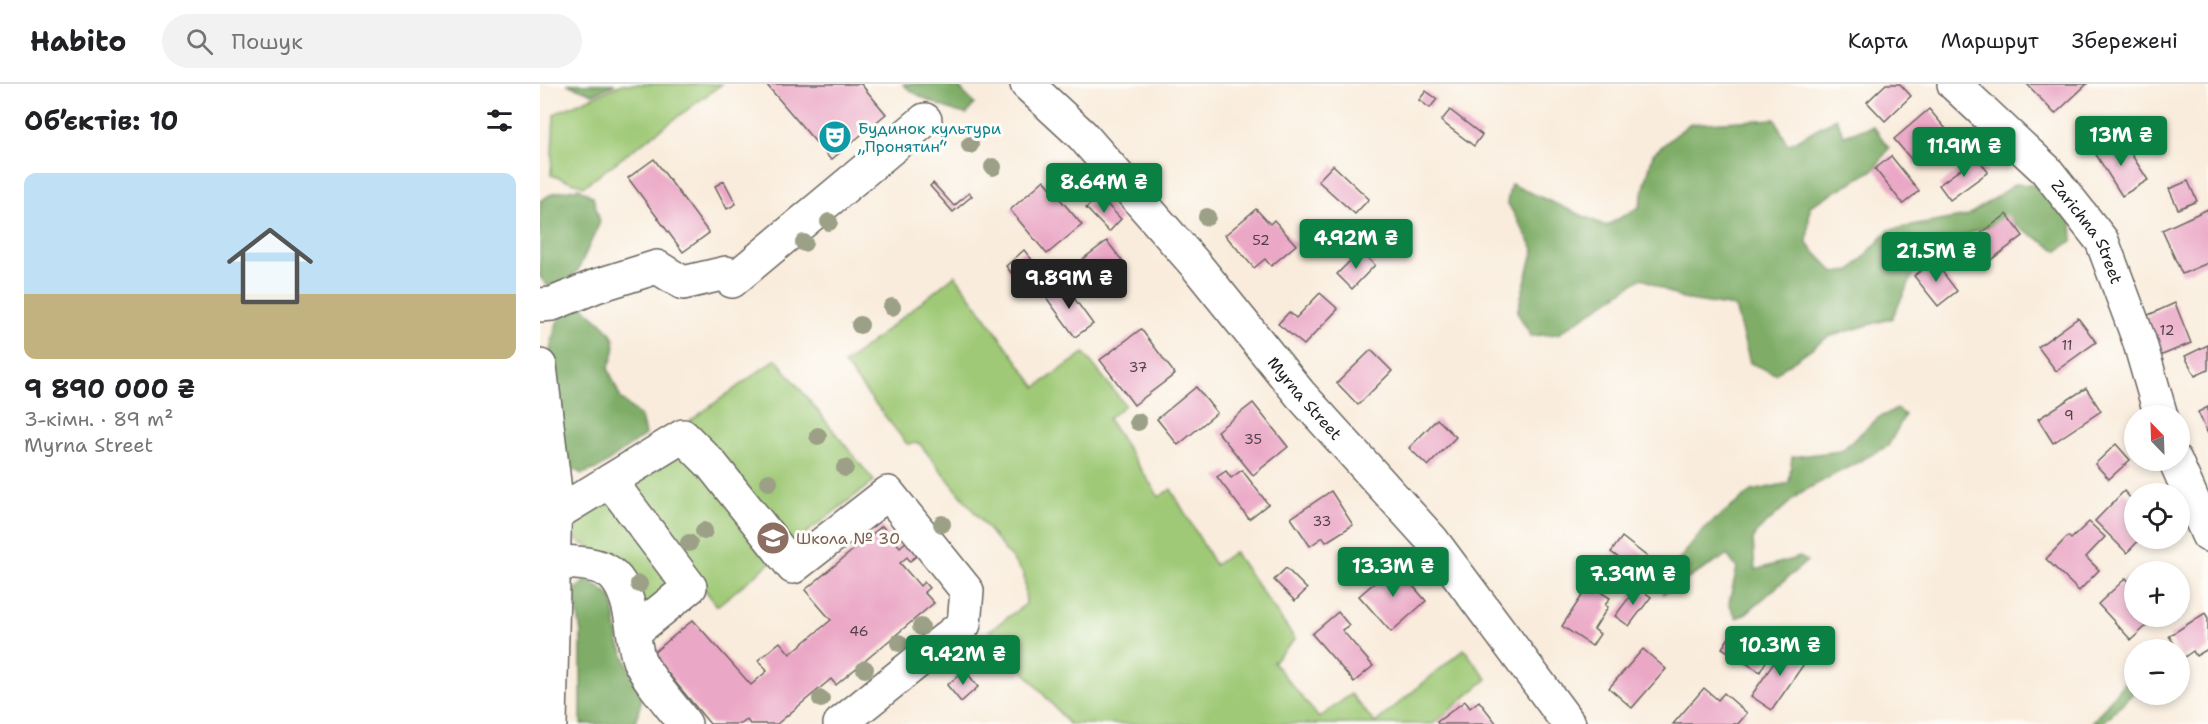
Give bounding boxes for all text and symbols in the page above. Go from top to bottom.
search box [162,14,582,68]
text: Habito [30,22,126,60]
icon: search [183,25,216,58]
text: Пошук [231,27,303,56]
text: Карта [1848,27,1908,55]
text: Маршрут [1941,27,2039,55]
text: Збережені [2072,27,2178,55]
text: Об’єктів: 10 [24,103,178,138]
icon: filters [483,104,516,137]
pin: 13M ₴ [2079,116,2163,167]
place label: Будинок культури „Пронятин“ [857,118,1001,157]
theatre icon: Будинок культури „Пронятин“ [817,119,853,155]
text: 13M ₴ [2089,122,2153,148]
pin: 11.9M ₴ [1909,127,2019,178]
text: 11.9M ₴ [1926,133,2002,159]
pin: 8.64M ₴ [1049,163,1159,214]
text: 8.64M ₴ [1060,169,1148,195]
street label: Zarichna Street [2047,175,2128,287]
icon: home [216,212,324,320]
pin: 4.92M ₴ [1301,219,1411,270]
text: 4.92M ₴ [1314,225,1398,251]
house number: 52 [1252,231,1270,249]
pin: 21.5M ₴ [1881,232,1991,283]
text: 21.5M ₴ [1896,238,1976,264]
pin: 9.89M ₴ [1014,259,1124,310]
text: 9.89M ₴ [1025,265,1113,291]
house number: 12 [2160,321,2174,339]
house number: 11 [2061,336,2073,354]
street label: Myrna Street [1263,352,1347,444]
house number: 37 [1129,358,1147,376]
text: 9 890 000 ₴ [24,371,195,406]
north arrow [2124,405,2190,471]
map controls [2124,405,2190,705]
text: 3-кімн. · 89 m² [24,406,174,432]
house number: 9 [2064,406,2074,424]
house number: 35 [1244,430,1262,448]
text: Myrna Street [24,432,153,458]
button: locate [2124,483,2190,549]
house number: 33 [1313,512,1331,530]
school or university icon: Школа № 30 [755,520,791,556]
place label: Школа № 30 [796,528,900,549]
pin: 13.3M ₴ [1338,547,1448,598]
text: 13.3M ₴ [1352,553,1434,579]
pin: 7.39M ₴ [1578,555,1688,606]
text: 7.39M ₴ [1590,561,1676,587]
button: + [2124,561,2190,627]
house number: 46 [849,622,869,640]
pin: 10.3M ₴ [1725,626,1835,677]
text: 10.3M ₴ [1739,632,1821,658]
pin: 9.42M ₴ [908,635,1018,686]
button: − [2124,639,2190,705]
text: 9.42M ₴ [920,641,1006,667]

